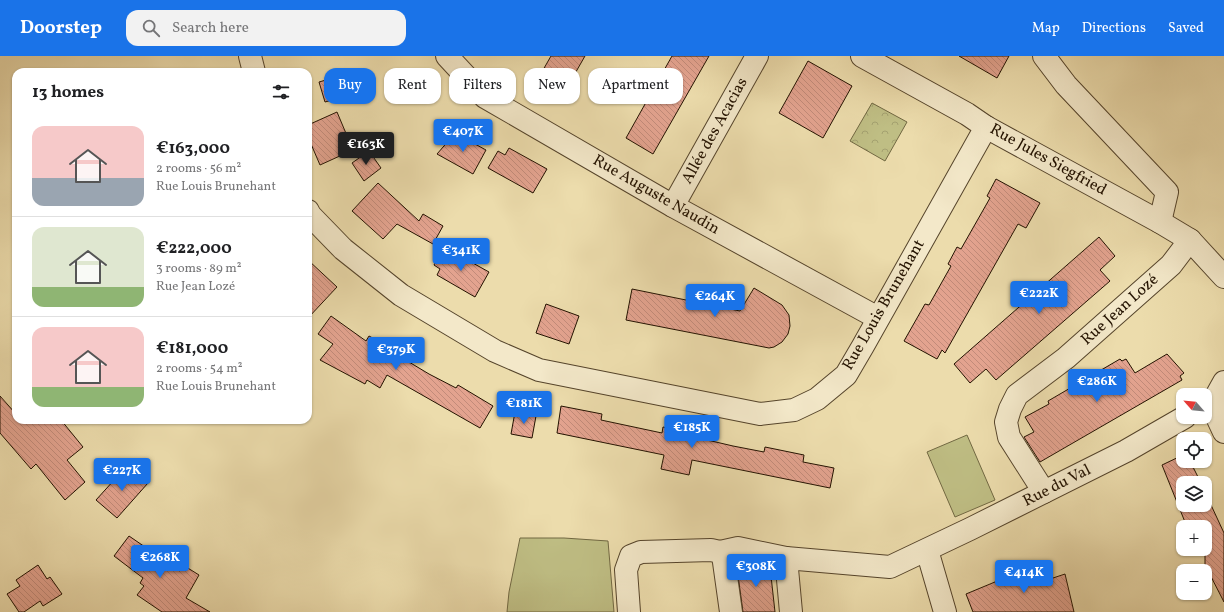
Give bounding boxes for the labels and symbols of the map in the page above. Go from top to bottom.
street label: Allée des Acacias [677,74,753,188]
pin: €407K [435,119,491,153]
street label: Rue Jules Siegfried [986,119,1110,201]
pin: €163K [338,132,394,166]
street label: Rue Auguste Naudin [588,150,724,240]
street label: Rue Louis Brunehant [838,235,931,374]
pin: €341K [433,238,489,272]
street label: Rue Jean Lozé [1076,269,1164,351]
pin: €222K [1011,281,1067,315]
pin: €264K [687,284,743,318]
pin: €379K [368,337,424,371]
pin: €286K [1069,369,1125,403]
north arrow [1176,388,1212,424]
pin: €181K [496,391,552,425]
pin: €185K [664,415,720,449]
pin: €227K [94,458,150,492]
street label: Rue du Val [1019,459,1095,513]
pin: €268K [132,545,188,579]
pin: €308K [728,554,784,588]
pin: €414K [996,560,1052,594]

